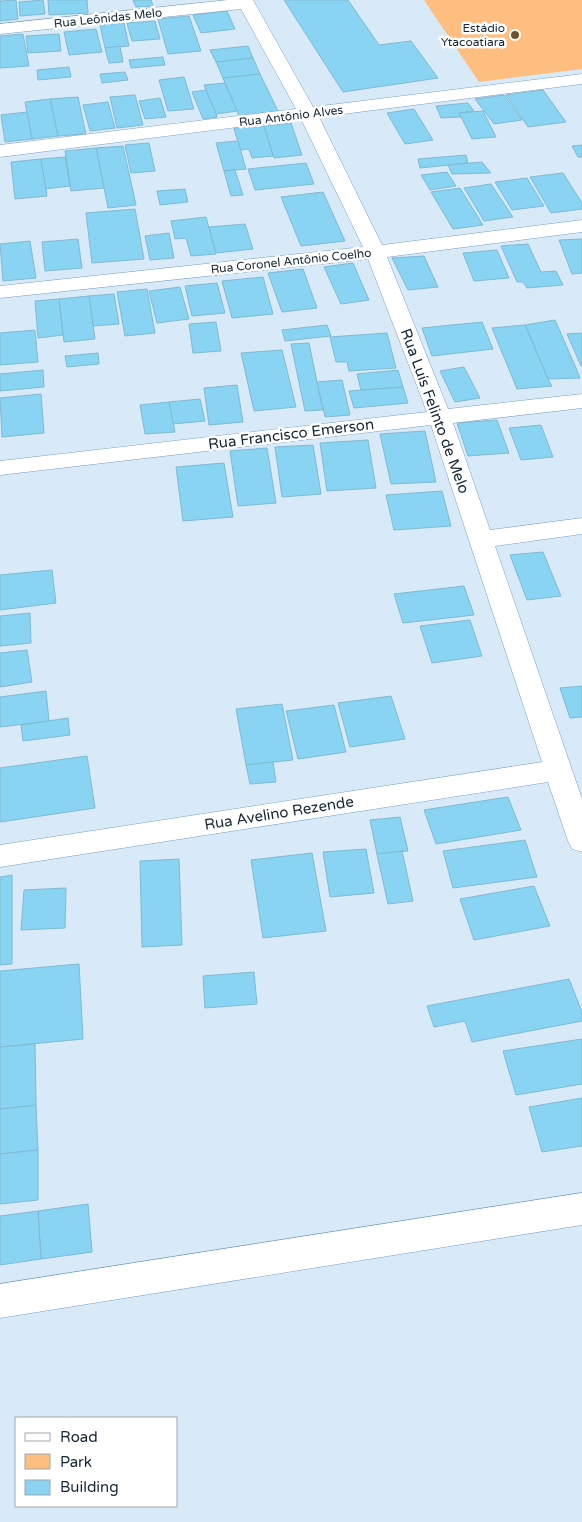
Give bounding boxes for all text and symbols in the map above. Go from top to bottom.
street label: Rua Leônidas Melo [53,5,163,31]
place label: Estádio Ytacoatiara [441,21,505,49]
marker: Estádio Ytacoatiara [509,29,521,41]
street label: Rua Antônio Alves [238,103,344,129]
street label: Rua Coronel Antônio Coelho [210,246,372,276]
street label: Rua Luís Felinto de Melo [397,326,473,496]
street label: Rua Francisco Emerson [207,415,375,453]
street label: Rua Avelino Rezende [203,792,355,834]
legend [15,1417,178,1507]
text: Road [60,1428,98,1446]
text: Park [60,1453,92,1471]
text: Building [60,1478,119,1496]

